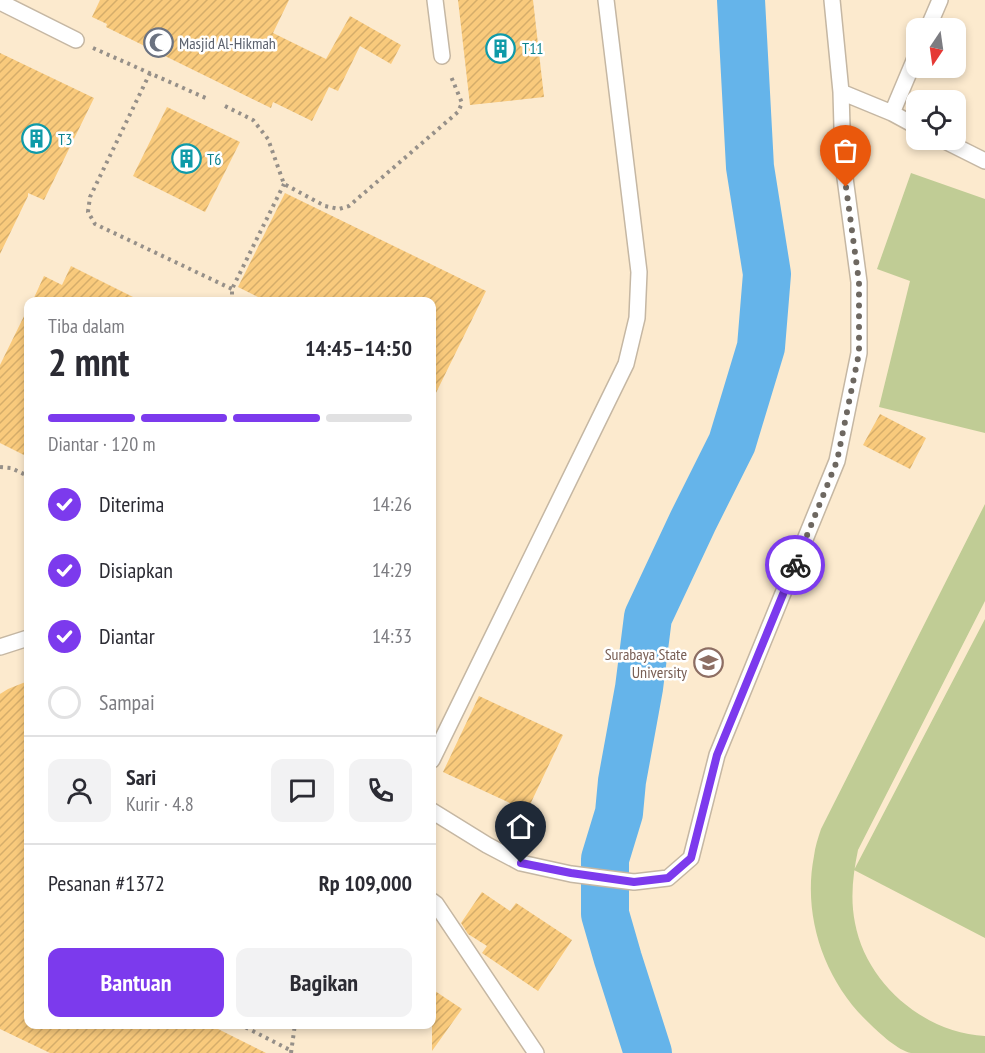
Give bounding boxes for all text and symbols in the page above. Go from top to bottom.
north arrow [906,18,966,78]
map controls [906,18,966,150]
mosque icon: Masjid Al-Hikmah [142,27,174,59]
building icon: T11 [485,32,517,64]
place label: Masjid Al-Hikmah [179,33,276,53]
place label: T11 [522,38,544,58]
button: locate [906,90,966,150]
building icon: T3 [21,123,53,155]
pin [820,125,871,187]
place label: T3 [58,129,72,149]
icon: bag [829,134,862,167]
building icon: T6 [170,143,202,175]
place label: T6 [207,149,221,169]
text: Tiba dalam [48,313,125,339]
text: 14:45–14:50 [305,334,412,362]
text: 2 mnt [48,336,129,387]
text: Diantar · 120 m [48,431,156,457]
icon: check [48,488,81,521]
text: Diterima [99,490,164,518]
text: 14:26 [372,491,412,517]
courier [765,535,825,595]
icon: bike [779,549,812,582]
icon: check [48,554,81,587]
text: Disiapkan [99,556,173,584]
text: 14:29 [372,557,412,583]
icon: check [48,620,81,653]
text: Diantar [99,622,155,650]
text: 14:33 [372,623,412,649]
place label: Surabaya State University [605,644,687,682]
school or university icon: Surabaya State University [692,647,724,679]
text: Sampai [99,688,155,716]
button: person [48,759,111,822]
button: chat [271,759,334,822]
button: phone [349,759,412,822]
text: Sari [126,763,156,791]
text: Kurir · 4.8 [126,791,194,817]
pin [495,801,546,863]
icon: home [504,810,537,843]
text: Pesanan #1372 [48,869,165,897]
text: Rp 109,000 [319,869,412,897]
button: Bantuan [48,948,224,1017]
button: Bagikan [236,948,412,1017]

